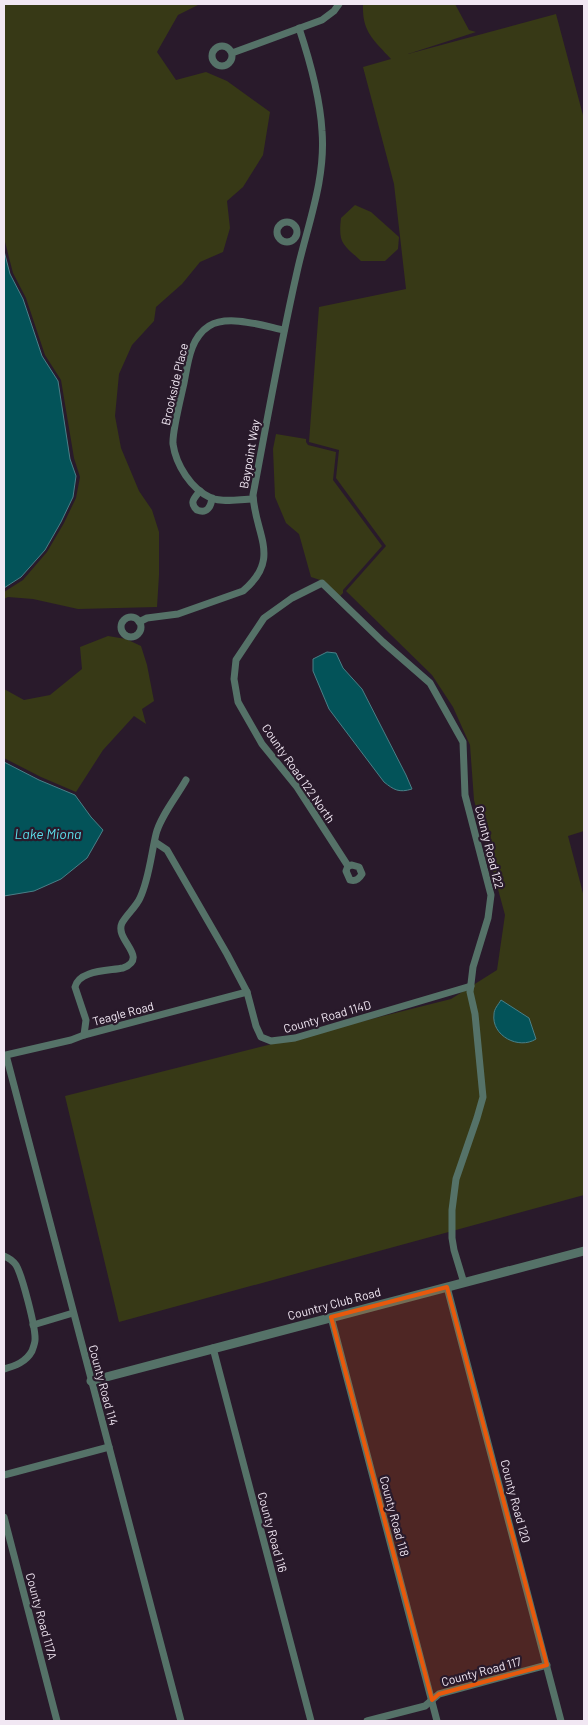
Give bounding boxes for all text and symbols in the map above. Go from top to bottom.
street label: Brookside Place [158,342,190,426]
street label: Baypoint Way [236,418,262,490]
street label: County Road 122 North [260,721,338,825]
street label: County Road 122 [473,804,507,890]
water label: Lake Miona [15,825,81,842]
street label: County Road 114D [282,997,372,1035]
street label: Teagle Road [91,998,155,1028]
street label: Country Club Road [286,1284,382,1322]
street label: County Road 114 [86,1343,122,1427]
street label: County Road 120 [498,1458,534,1544]
street label: County Road 118 [378,1474,412,1558]
street label: County Road 116 [256,1490,290,1574]
street label: County Road 117A [24,1571,60,1661]
street label: County Road 117 [440,1654,523,1688]

